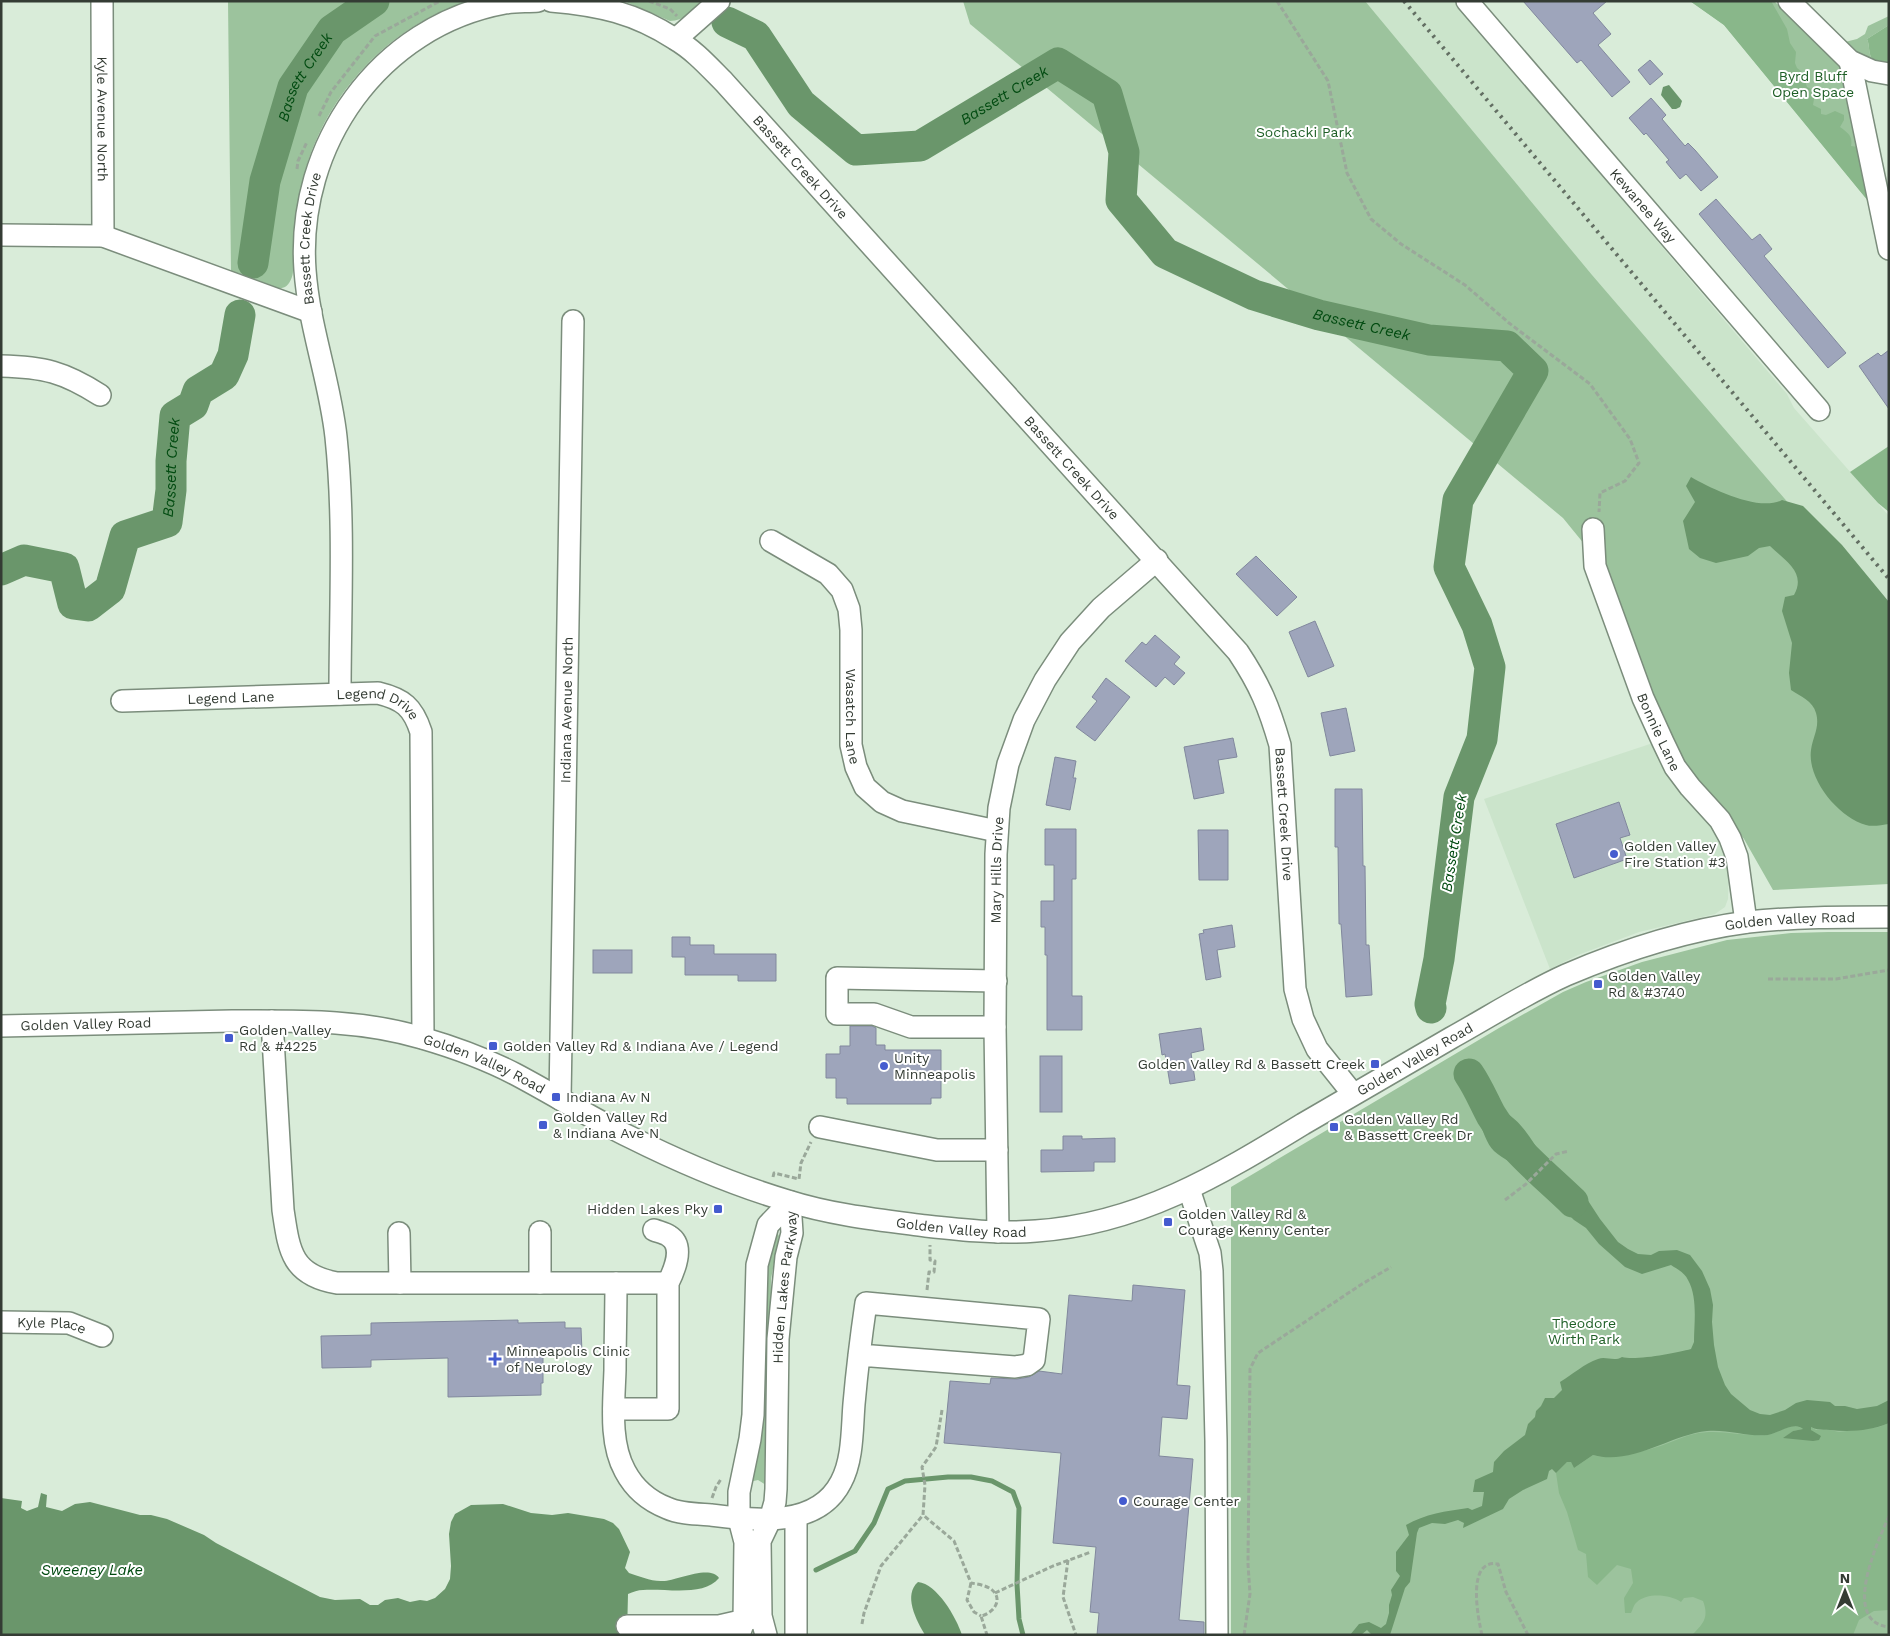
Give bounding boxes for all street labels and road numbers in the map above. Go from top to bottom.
street label: Kyle Avenue North [94,56,111,182]
street label: Bassett Creek Drive [750,112,851,222]
street label: Kewanee Way [1607,165,1680,247]
street label: Bassett Creek Drive [296,170,324,306]
street label: Bassett Creek Drive [1021,413,1123,523]
street label: Indiana Avenue North [557,637,576,783]
street label: Wasatch Lane [843,668,863,766]
street label: Legend Drive [336,685,423,723]
street label: Legend Lane [187,688,275,707]
street label: Bonnie Lane [1634,691,1684,774]
street label: Bassett Creek Drive [1272,747,1296,882]
street label: Mary Hills Drive [988,816,1006,923]
street label: Golden Valley Road [1723,909,1855,934]
street label: Golden Valley Road [20,1014,152,1033]
street label: Golden Valley Road [1354,1019,1476,1099]
street label: Golden Valley Road [421,1031,548,1097]
street label: Hidden Lakes Parkway [770,1210,800,1364]
street label: Golden Valley Road [895,1214,1027,1240]
street label: Kyle Place [17,1314,88,1337]

